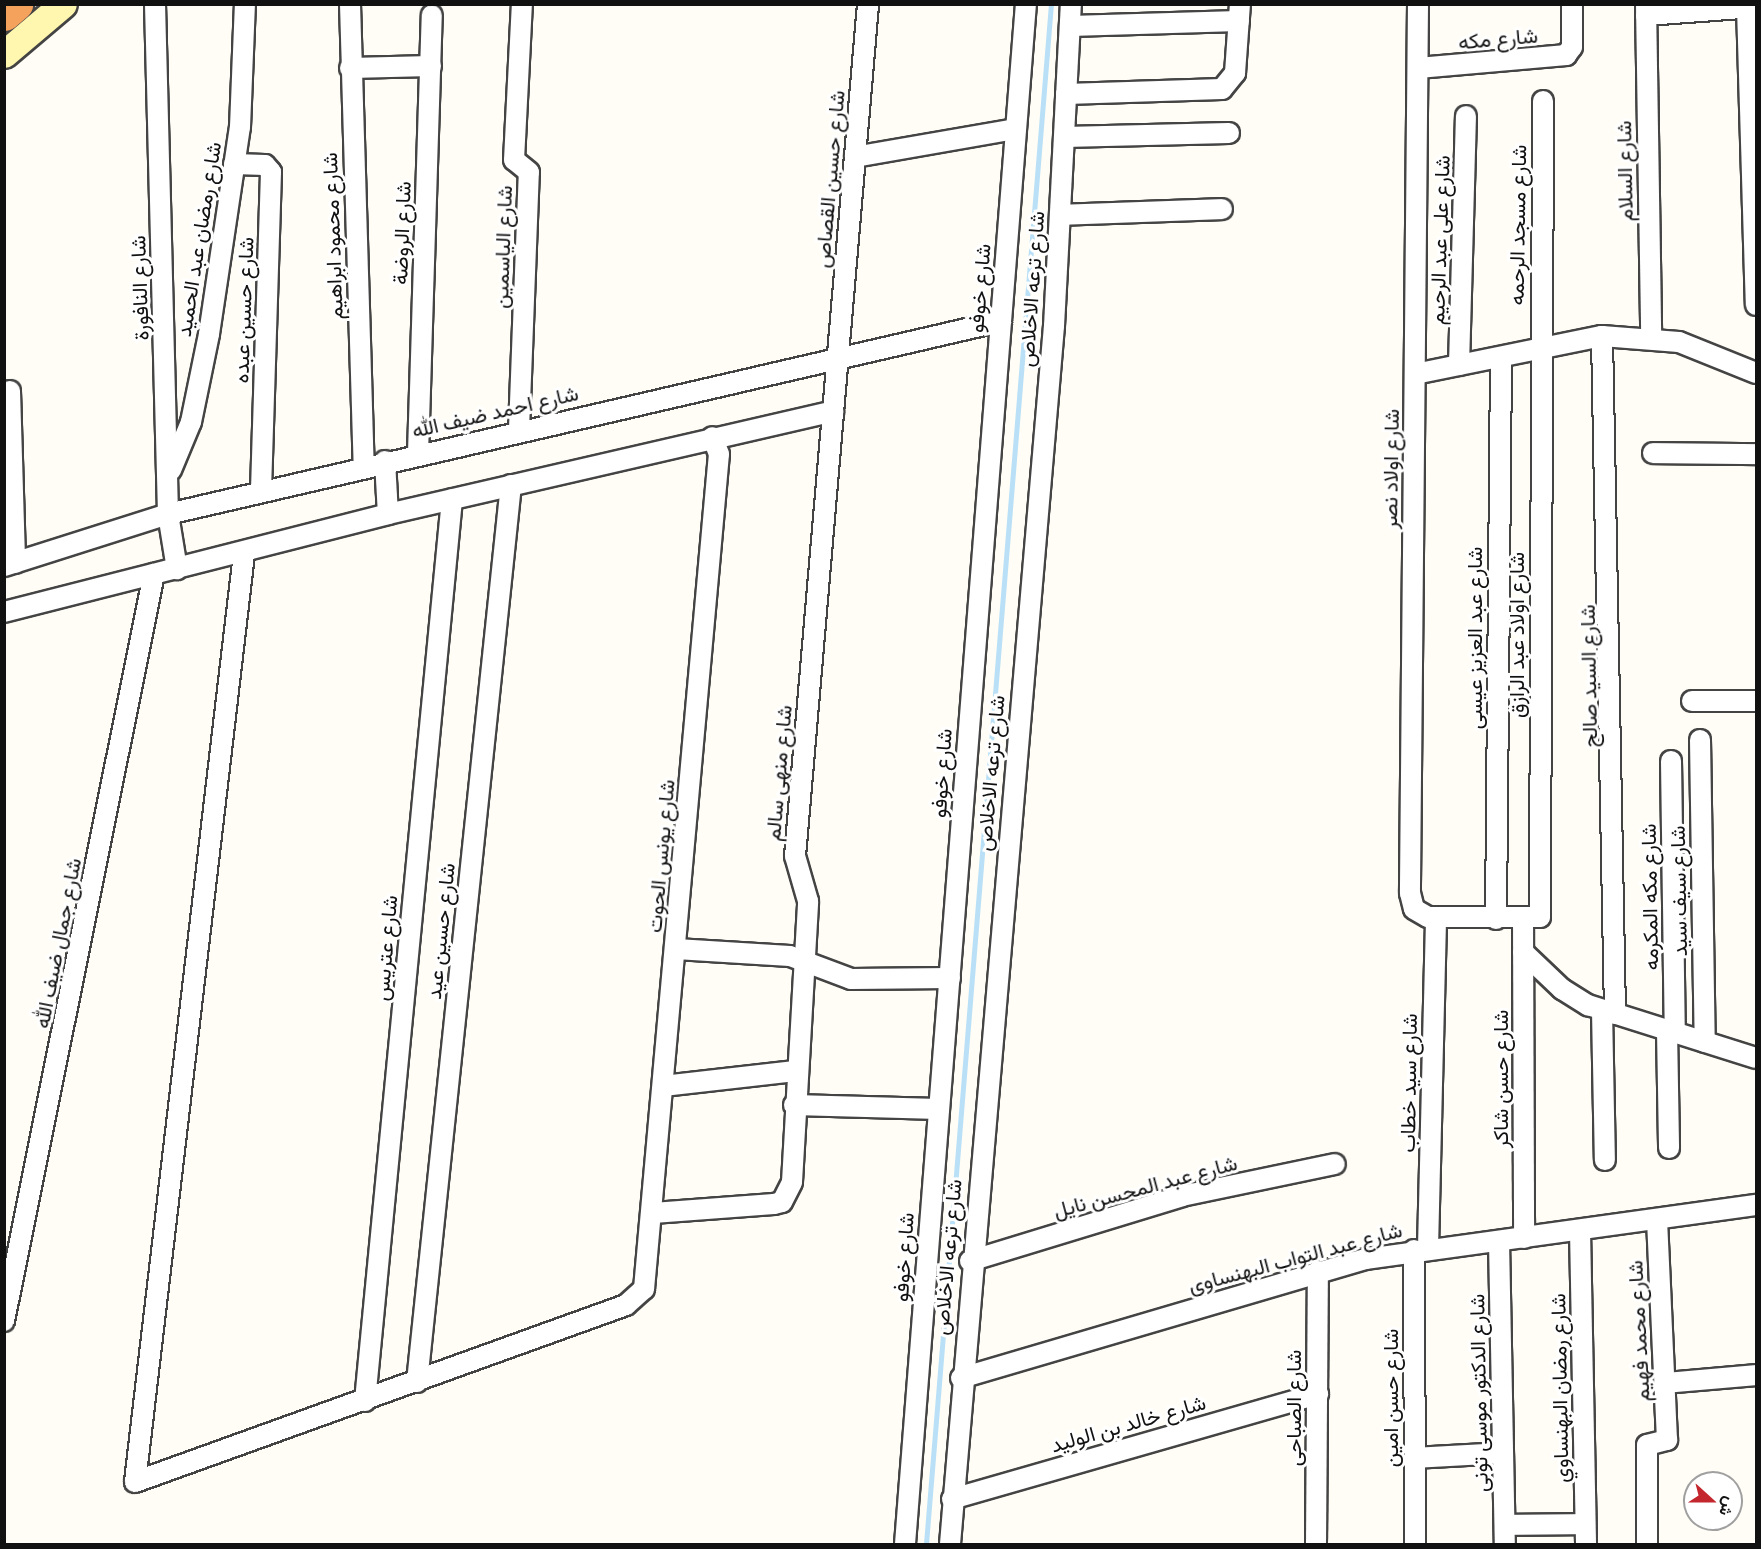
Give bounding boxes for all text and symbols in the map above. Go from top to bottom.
street label: شارع مكه [1457,22,1539,54]
street label: شارع حسين القصاص [809,89,849,269]
street label: شارع السلام [1611,120,1637,222]
street label: شارع رمضان عبد الحميد [170,140,226,338]
street label: شارع مسجد الرحمه [1503,144,1531,306]
street label: شارع محمود ابراهيم [316,152,348,320]
street label: شارع على عبد الرحيم [1423,155,1455,325]
street label: شارع الروضة [387,181,415,285]
street label: شارع الياسمين [487,185,517,309]
street label: شارع ترعه الاخلاص [1013,210,1049,368]
street label: شارع النافورة [125,235,153,341]
street label: شارع حسين عبده [228,236,258,384]
street label: شارع خوفو [963,242,995,334]
street label: شارع احمد ضيف الله [409,380,581,442]
street label: شارع اولاد نصر [1376,409,1404,529]
street label: شارع عبد العزيز عيسى [1461,547,1487,729]
street label: شارع اولاد عبد الرازق [1503,552,1529,718]
street label: شارع السيد صالح [1574,604,1602,748]
street label: شارع ترعه الاخلاص [971,694,1009,852]
street label: شارع منهى سالم [759,704,797,842]
street label: شارع خوفو [925,728,957,818]
street label: شارع يونس الحوت [641,778,679,934]
street label: شارع مكه المكرمه [1635,823,1663,971]
street label: شارع سيف سيد [1664,825,1692,957]
street label: شارع جمال ضيف الله [28,856,86,1030]
street label: شارع حسين عيد [420,862,460,1000]
street label: شارع عتريس [368,894,402,1002]
street label: شارع حسن شاكر [1487,1010,1513,1148]
street label: شارع سيد خطاب [1394,1013,1422,1153]
street label: شارع عبد المحسن نايل [1050,1149,1240,1223]
street label: شارع ترعه الاخلاص [928,1178,966,1336]
street label: شارع خوفو [887,1212,919,1302]
street label: شارع عبد التواب البهنساوى [1185,1216,1405,1298]
street label: شارع محمد فهيم [1622,1260,1654,1402]
street label: شارع رمضان البهنساوي [1545,1293,1573,1483]
street label: شارع الدكتور موسى تونى [1464,1294,1492,1492]
street label: شارع حسن امين [1377,1329,1403,1467]
street label: شارع الصباحى [1280,1350,1306,1466]
street label: شارع خالد بن الوليد [1048,1389,1208,1457]
north arrow [1683,1471,1743,1531]
text: ش [1715,1494,1741,1519]

